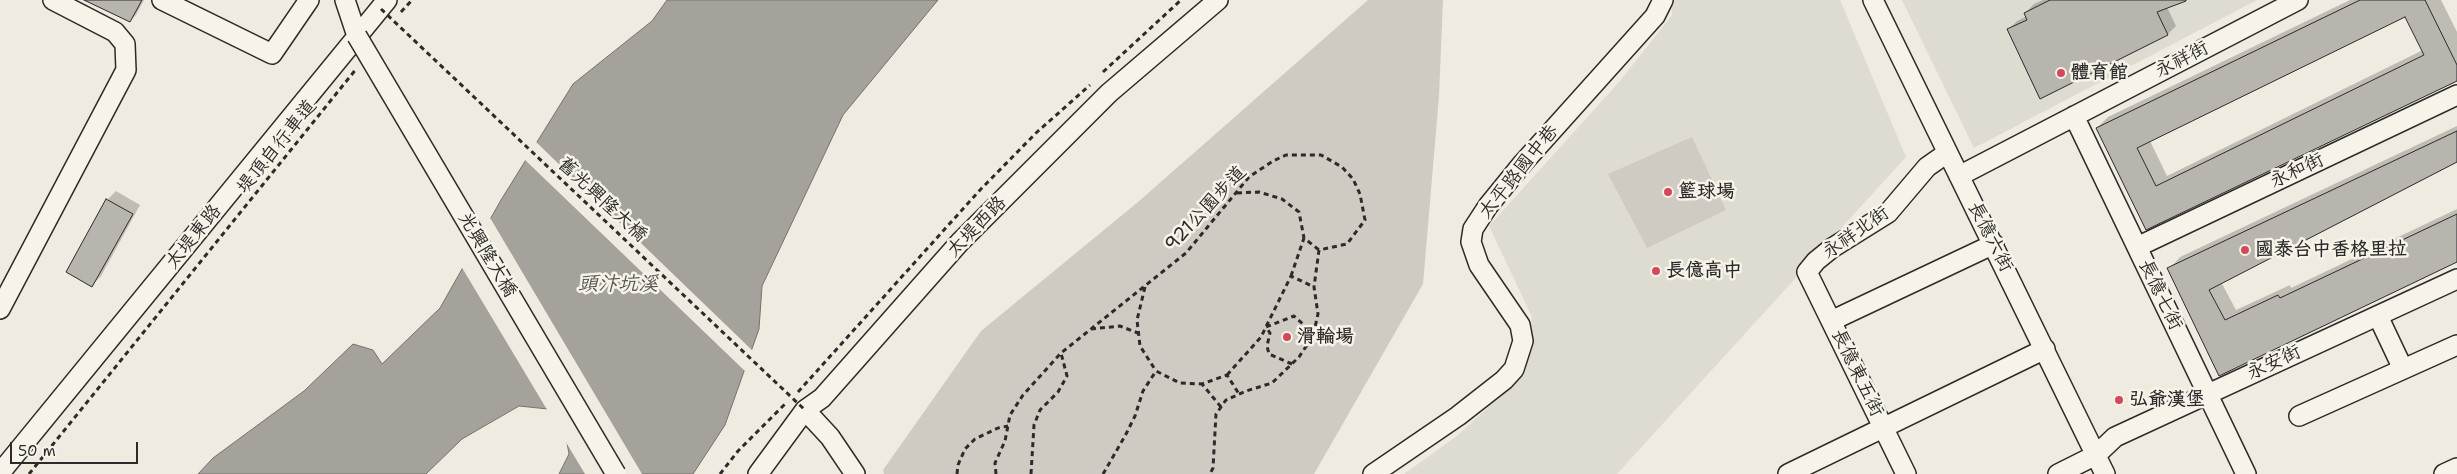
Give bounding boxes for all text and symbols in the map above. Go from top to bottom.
street label: 永祥街 [2151,37,2213,83]
place label: 體育館 [2071,62,2128,84]
marker: 體育館 [2055,67,2067,79]
street label: 堤頂自行車道 [232,96,322,198]
street label: 太平路國中巷 [1474,121,1564,223]
street label: 永和街 [2266,149,2328,193]
street label: 舊光興隆大橋 [553,153,651,247]
street label: 921公園步道 [1161,162,1251,256]
place label: 籃球場 [1678,181,1735,203]
marker: 籃球場 [1662,186,1674,198]
street label: 太堤西路 [942,192,1012,262]
street label: 長億六街 [1963,198,2017,276]
street label: 太堤東路 [161,200,227,274]
street label: 永祥北街 [1818,202,1894,264]
street label: 光興隆大橋 [453,208,521,302]
place label: 國泰台中香格里拉 [2255,239,2407,261]
marker: 國泰台中香格里拉 [2239,244,2251,256]
street label: 長億七街 [2133,256,2187,334]
place label: 長億高中 [1666,260,1742,282]
marker: 長億高中 [1650,265,1662,277]
water label: 頭汴坑溪 [578,273,658,297]
street label: 長億東五街 [1826,325,1888,421]
place label: 滑輪場 [1297,326,1354,348]
marker: 滑輪場 [1281,331,1293,343]
street label: 永安街 [2243,341,2305,385]
place label: 弘爺漢堡 [2129,389,2205,411]
marker: 弘爺漢堡 [2113,394,2125,406]
scale bar [12,432,140,464]
text: 50 m [18,441,56,461]

